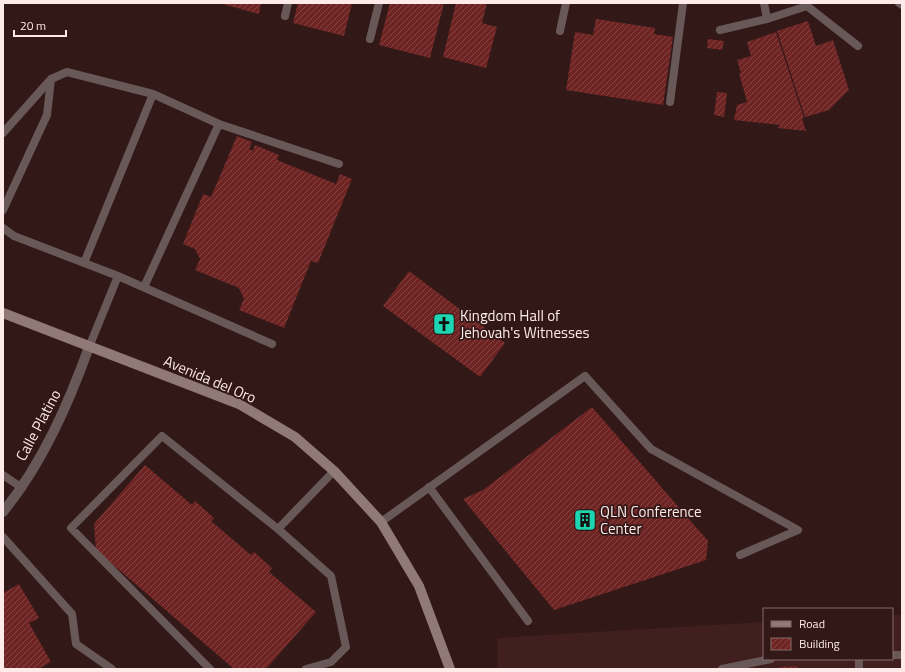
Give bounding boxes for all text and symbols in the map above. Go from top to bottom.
scale bar [14,12,66,38]
text: 20 m [20,16,46,35]
place label: Kingdom Hall of Jehovah's Witnesses [460,304,589,344]
church icon: Kingdom Hall of Jehovah's Witnesses [431,311,457,337]
street label: Avenida del Oro [160,349,260,409]
street label: Calle Platino [10,385,66,465]
place label: QLN Conference Center [600,500,702,540]
building icon: QLN Conference Center [572,507,598,533]
legend [763,608,893,660]
text: Road [799,614,825,633]
text: Building [799,634,840,653]

